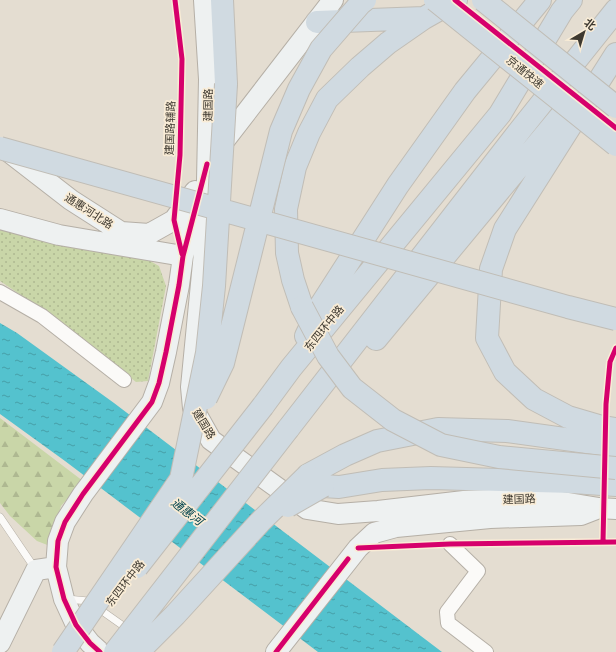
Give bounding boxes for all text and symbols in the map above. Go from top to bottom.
north arrow [564,12,604,52]
text: 北 [582,16,598,32]
street label: 京通快速 [504,53,546,91]
street label: 建国路 [202,88,214,122]
street label: 建国路辅路 [163,100,177,156]
street label: 通惠河北路 [63,191,115,231]
street label: 东四环中路 [302,303,346,353]
street label: 建国路 [190,407,218,441]
street label: 建国路 [502,492,536,506]
water label: 通惠河 [168,496,207,530]
street label: 东四环中路 [103,558,147,608]

